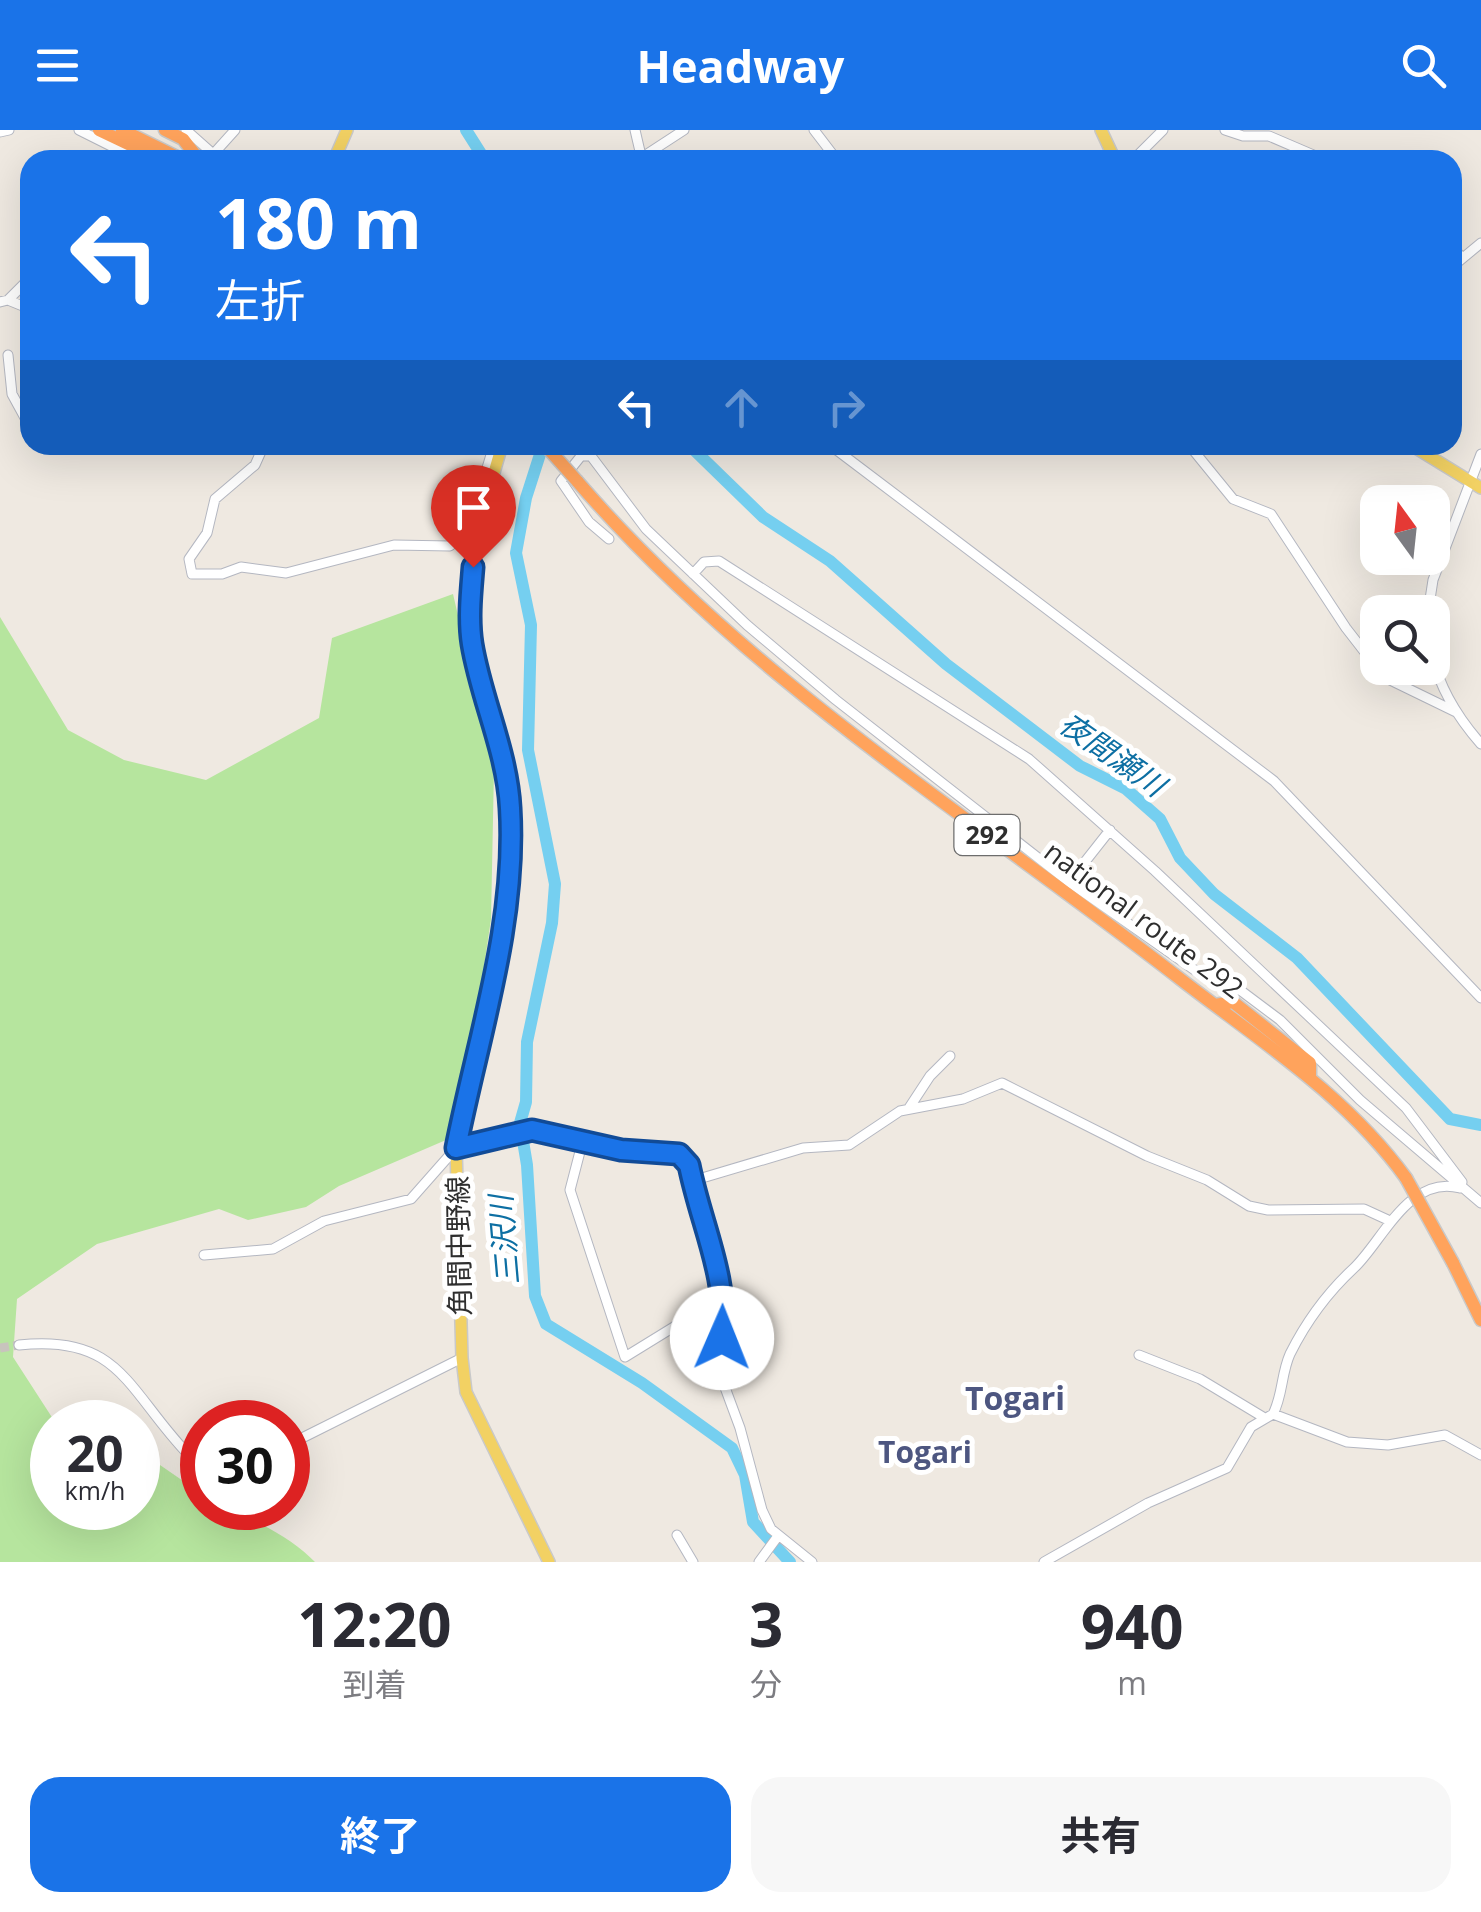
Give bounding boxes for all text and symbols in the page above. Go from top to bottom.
text: Headway [637,35,844,96]
icon: menu [30,38,85,93]
icon: search [1396,38,1451,93]
text: 180 m [215,174,422,270]
icon: left [50,190,180,320]
text: 左折 [215,269,305,330]
icon: left [609,380,664,435]
icon: ahead [714,380,769,435]
icon: right [819,380,874,435]
pin [431,465,516,568]
icon: arrive [446,480,501,535]
north arrow [1360,485,1450,575]
map controls [1360,485,1450,685]
button: search [1360,595,1450,685]
water label: 夜間瀬川 [1052,703,1176,807]
road number: 292 [954,815,1020,855]
street label: national route 292 [1037,832,1252,1007]
street label: 角間中野線 [438,1176,478,1316]
water label: 三沢川 [479,1191,528,1287]
position arrow [670,1286,774,1390]
district label: Togari [965,1376,1065,1419]
speed limit sign: 30 [180,1400,310,1530]
text: 20 [66,1419,124,1487]
district label: Togari [878,1431,972,1472]
text: km/h [65,1473,125,1507]
text: 12:20 [297,1583,452,1665]
text: 3 [749,1583,783,1665]
text: 940 [1081,1585,1184,1667]
text: m [1117,1661,1147,1704]
text: 到着 [343,1662,407,1705]
text: 分 [750,1662,782,1705]
button: 終了 [30,1777,731,1892]
button: 共有 [751,1777,1451,1892]

